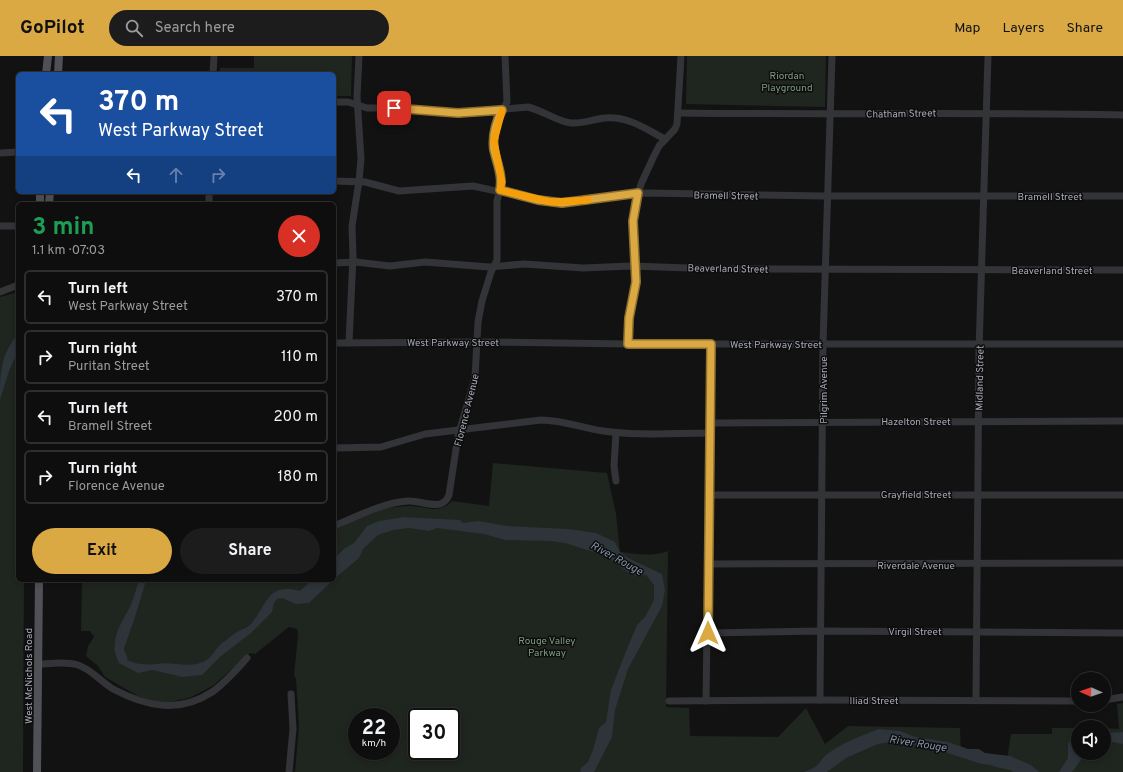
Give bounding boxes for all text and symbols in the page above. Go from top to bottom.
search box [109,10,389,46]
text: GoPilot [20,16,85,40]
icon: search [123,17,145,39]
text: Search here [155,19,235,38]
text: Map [954,20,980,37]
text: Layers [1002,20,1044,37]
text: Share [1066,20,1103,37]
park label: Riordan Playground [761,70,813,95]
text: 370 m [98,85,179,121]
icon: left [32,88,84,140]
pin [377,91,411,125]
icon: arrive [383,97,405,119]
street label: Chatham Street [866,107,936,122]
text: West Parkway Street [98,120,264,143]
icon: left [123,164,145,186]
icon: ahead [165,164,187,186]
icon: right [207,164,229,186]
street label: Bramell Street [693,189,759,204]
street label: Bramell Street [1018,191,1083,204]
text: 3 min [32,213,94,243]
button: close [278,215,320,257]
text: 1.1 km · 07:03 [32,243,105,259]
street label: Beaverland Street [687,262,769,277]
street label: Beaverland Street [1012,265,1093,278]
text: Turn left [68,280,128,299]
icon: left [34,286,56,308]
text: 370 m [276,288,318,307]
text: West Parkway Street [68,299,188,315]
street label: West Parkway Street [407,337,499,350]
street label: West Parkway Street [730,339,822,352]
text: Turn right [68,340,137,359]
street label: Midland Street [973,345,988,411]
icon: right [34,346,56,368]
text: 110 m [281,348,318,367]
street label: Pilgrim Avenue [818,356,831,424]
text: Puritan Street [68,359,150,375]
street label: Florence Avenue [452,373,483,448]
text: Turn left [68,400,128,419]
icon: left [34,406,56,428]
text: 200 m [273,408,318,427]
street label: Hazelton Street [881,416,951,429]
text: Bramell Street [68,419,152,435]
text: Turn right [68,460,137,479]
icon: right [34,466,56,488]
text: 180 m [278,468,318,487]
text: Florence Avenue [68,479,165,495]
street label: Grayfield Street [881,489,951,502]
button: Exit [32,528,172,574]
button: Share [180,528,320,574]
water label: River Rouge [588,539,645,579]
street label: Riverdale Avenue [877,560,955,573]
position arrow [687,612,729,654]
street label: Virgil Street [888,626,942,639]
street label: West McNichols Road [23,628,36,724]
park label: Rouge Valley Parkway [518,635,576,660]
north arrow [1071,672,1111,712]
map controls [1071,672,1111,760]
street label: Iliad Street [850,695,899,708]
speed limit sign: 30 [408,708,460,760]
text: 22 [362,716,386,742]
button: sound [1071,720,1111,760]
water label: River Rouge [888,733,948,755]
text: km/h [362,737,386,750]

